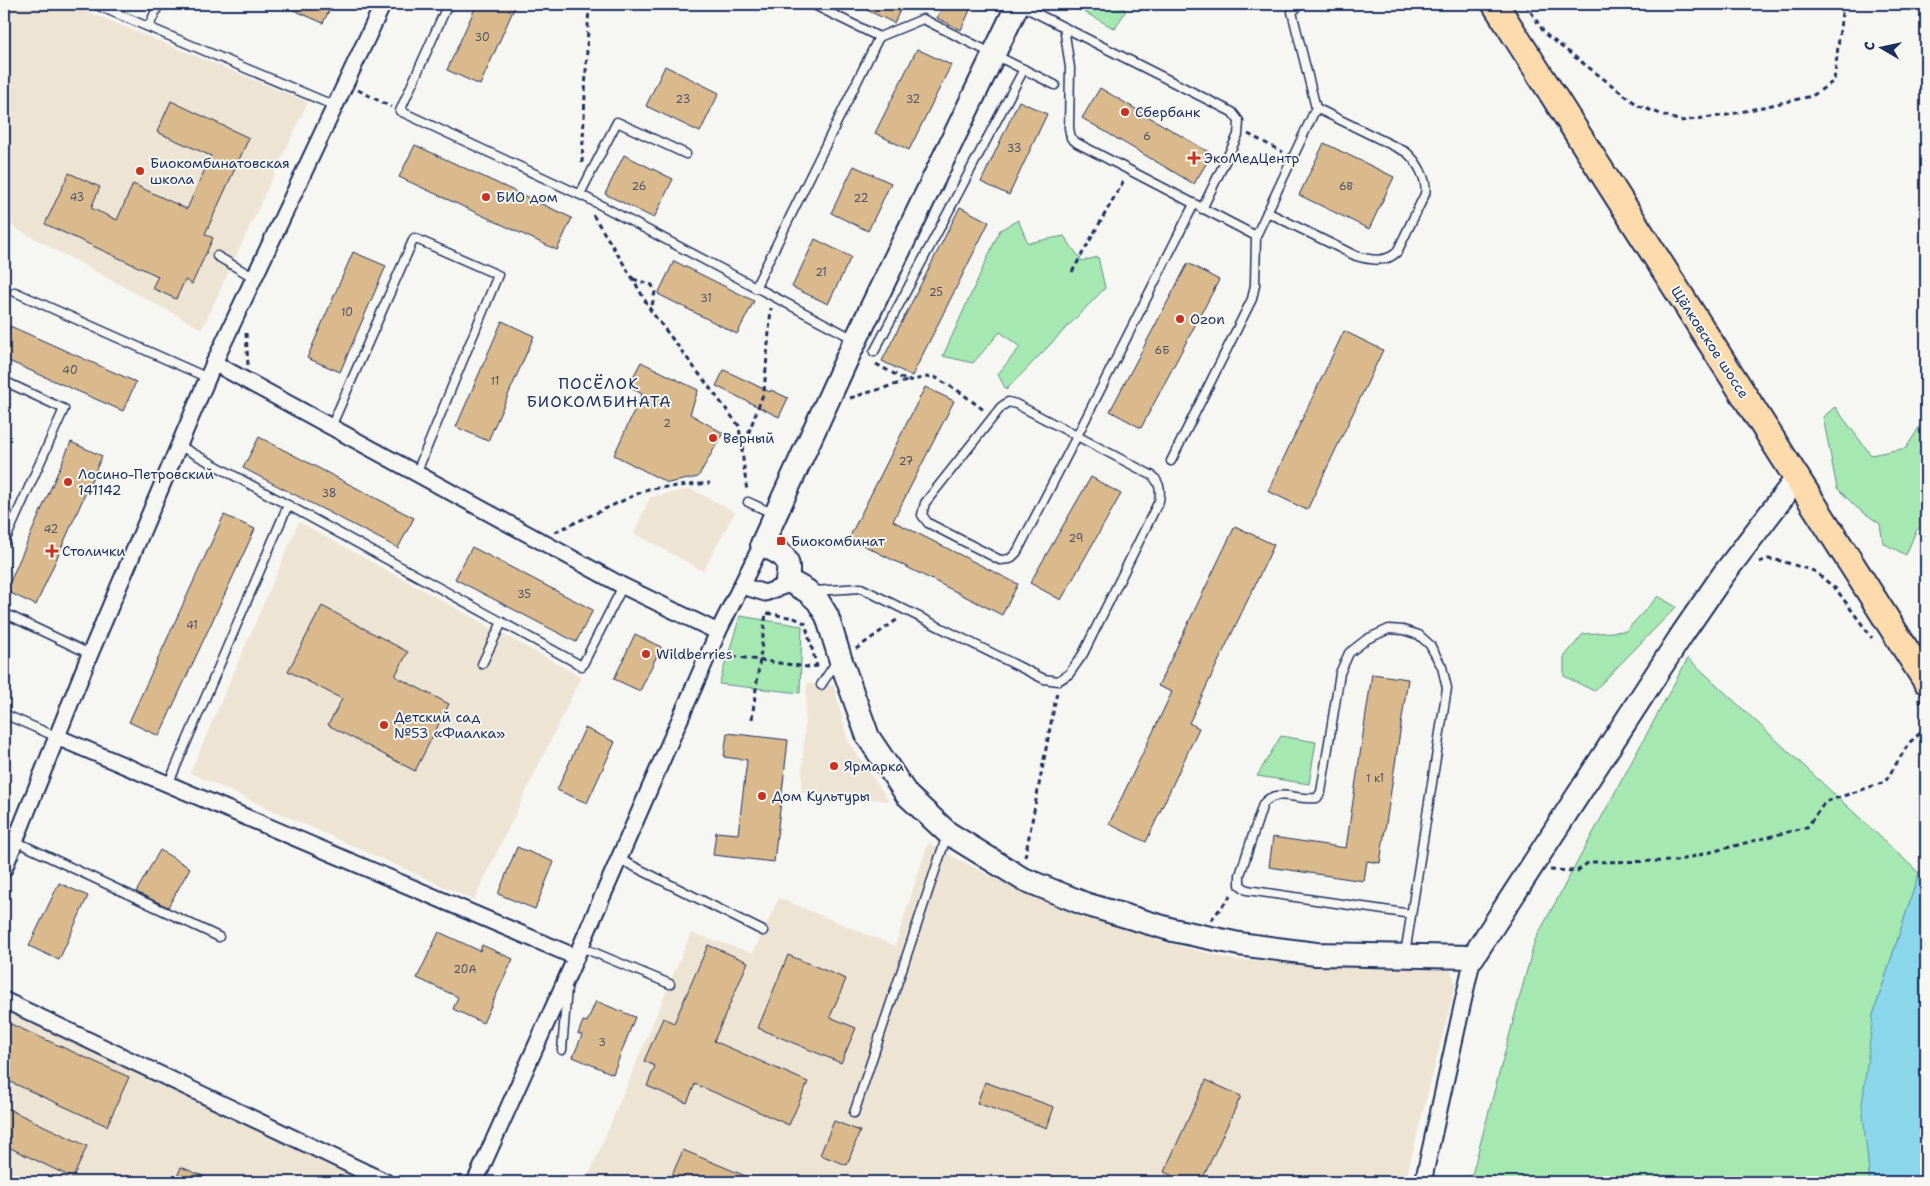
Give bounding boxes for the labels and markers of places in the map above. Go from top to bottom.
place label: Сбербанк [1135,103,1201,121]
marker: Сбербанк [1119,106,1131,118]
place label: ЭкоМедЦентр [1204,149,1300,167]
marker: ЭкоМедЦентр [1188,152,1200,164]
place label: Биокомбинатовская школа [150,154,290,188]
marker: Биокомбинатовская школа [134,165,146,177]
place label: БИО дом [496,188,558,206]
marker: БИО дом [480,191,492,203]
place label: Ozon [1190,310,1225,328]
marker: Ozon [1174,313,1186,325]
place label: Верный [723,429,774,447]
marker: Верный [707,432,719,444]
place label: Лосино-Петровский 141142 [78,465,214,499]
marker: Лосино-Петровский 141142 [62,476,74,488]
place label: Биокомбинат [791,532,886,550]
marker: Биокомбинат [775,535,787,547]
place label: Столички [62,542,125,560]
marker: Столички [46,545,58,557]
place label: Wildberries [656,645,733,663]
marker: Wildberries [640,648,652,660]
place label: Детский сад №53 «Фиалка» [394,708,505,742]
marker: Детский сад №53 «Фиалка» [378,719,390,731]
place label: Ярмарка [844,757,904,775]
marker: Ярмарка [828,760,840,772]
place label: Дом Культуры [772,787,870,805]
marker: Дом Культуры [756,790,768,802]

